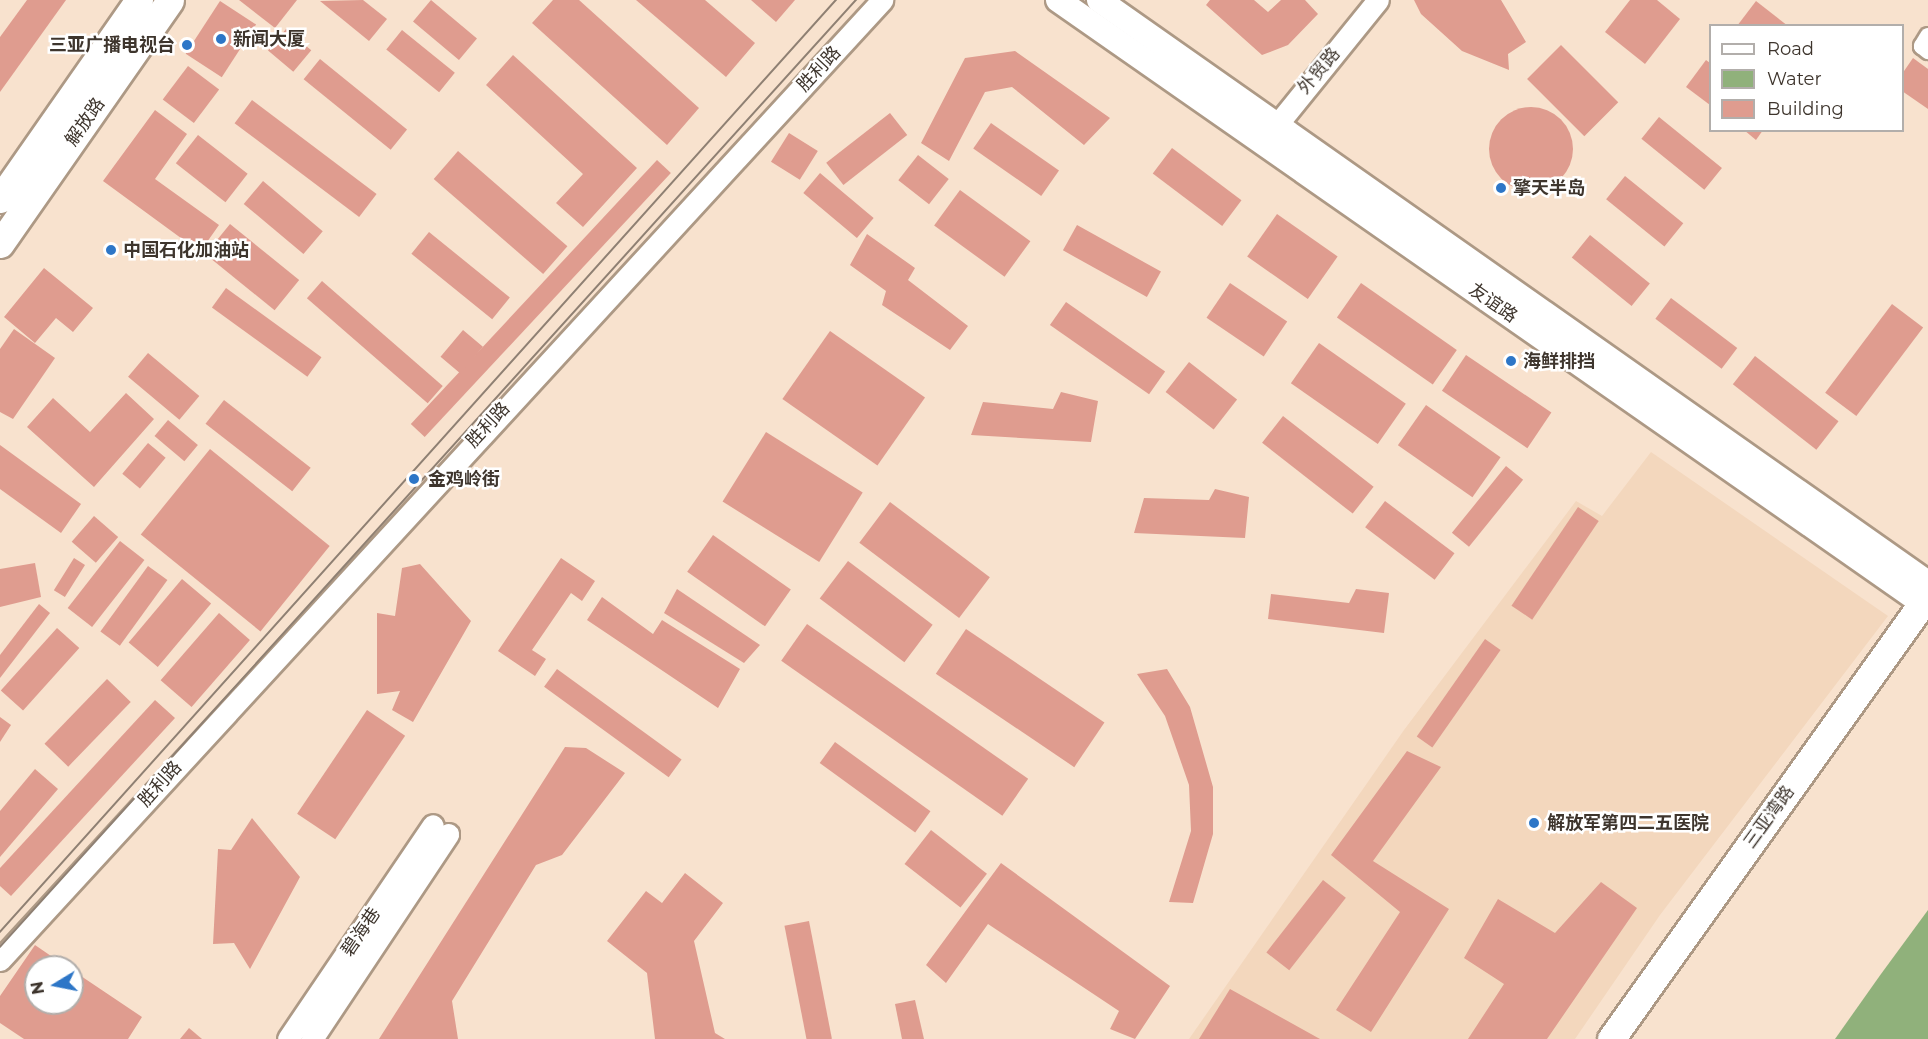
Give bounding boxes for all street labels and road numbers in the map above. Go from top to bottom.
street label: 胜利路 [793,42,845,96]
street label: 外贸路 [1293,43,1345,99]
street label: 解放路 [61,94,109,150]
street label: 友谊路 [1465,279,1521,327]
street label: 胜利路 [462,398,514,452]
street label: 胜利路 [134,757,186,811]
street label: 三亚湾路 [1739,782,1799,852]
street label: 碧海巷 [337,904,385,960]

